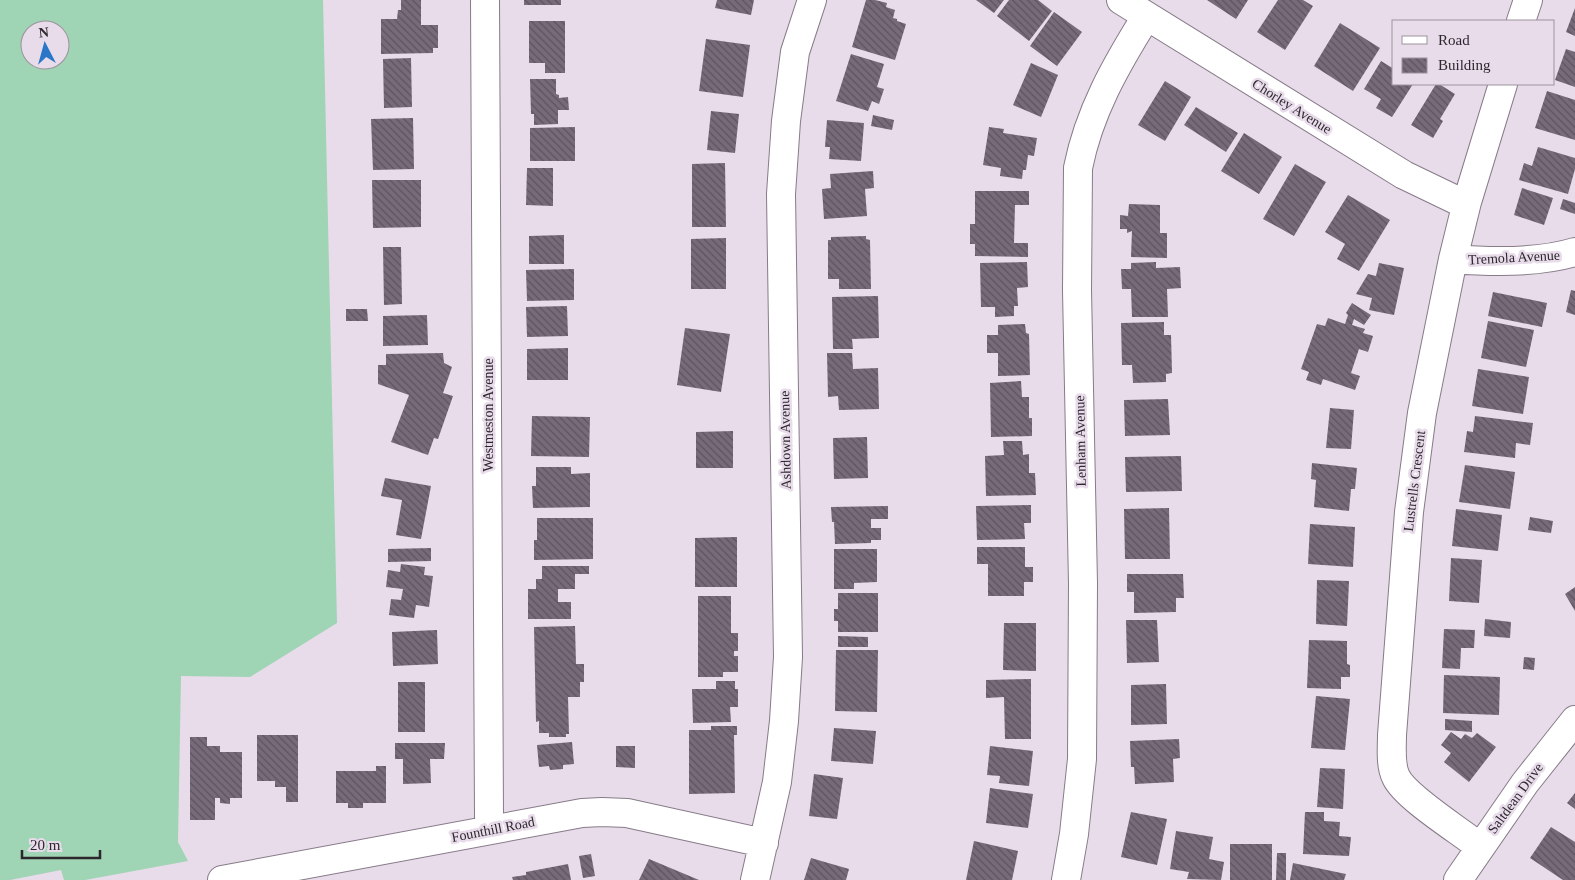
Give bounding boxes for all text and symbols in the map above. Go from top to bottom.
north arrow [20,20,70,70]
legend [1392,20,1555,85]
text: N [38,25,50,41]
text: Road [1438,32,1470,48]
text: Building [1438,57,1491,73]
street label: Chorley Avenue [1249,76,1334,137]
street label: Tremola Avenue [1468,248,1560,267]
street label: Westmeston Avenue [481,358,496,472]
street label: Ashdown Avenue [777,390,794,490]
street label: Lenham Avenue [1072,395,1089,487]
street label: Lustrells Crescent [1401,430,1428,532]
street label: Saltdean Drive [1485,760,1546,837]
street label: Founthill Road [450,814,536,845]
scale bar [22,828,100,860]
text: 20 m [30,837,61,853]

